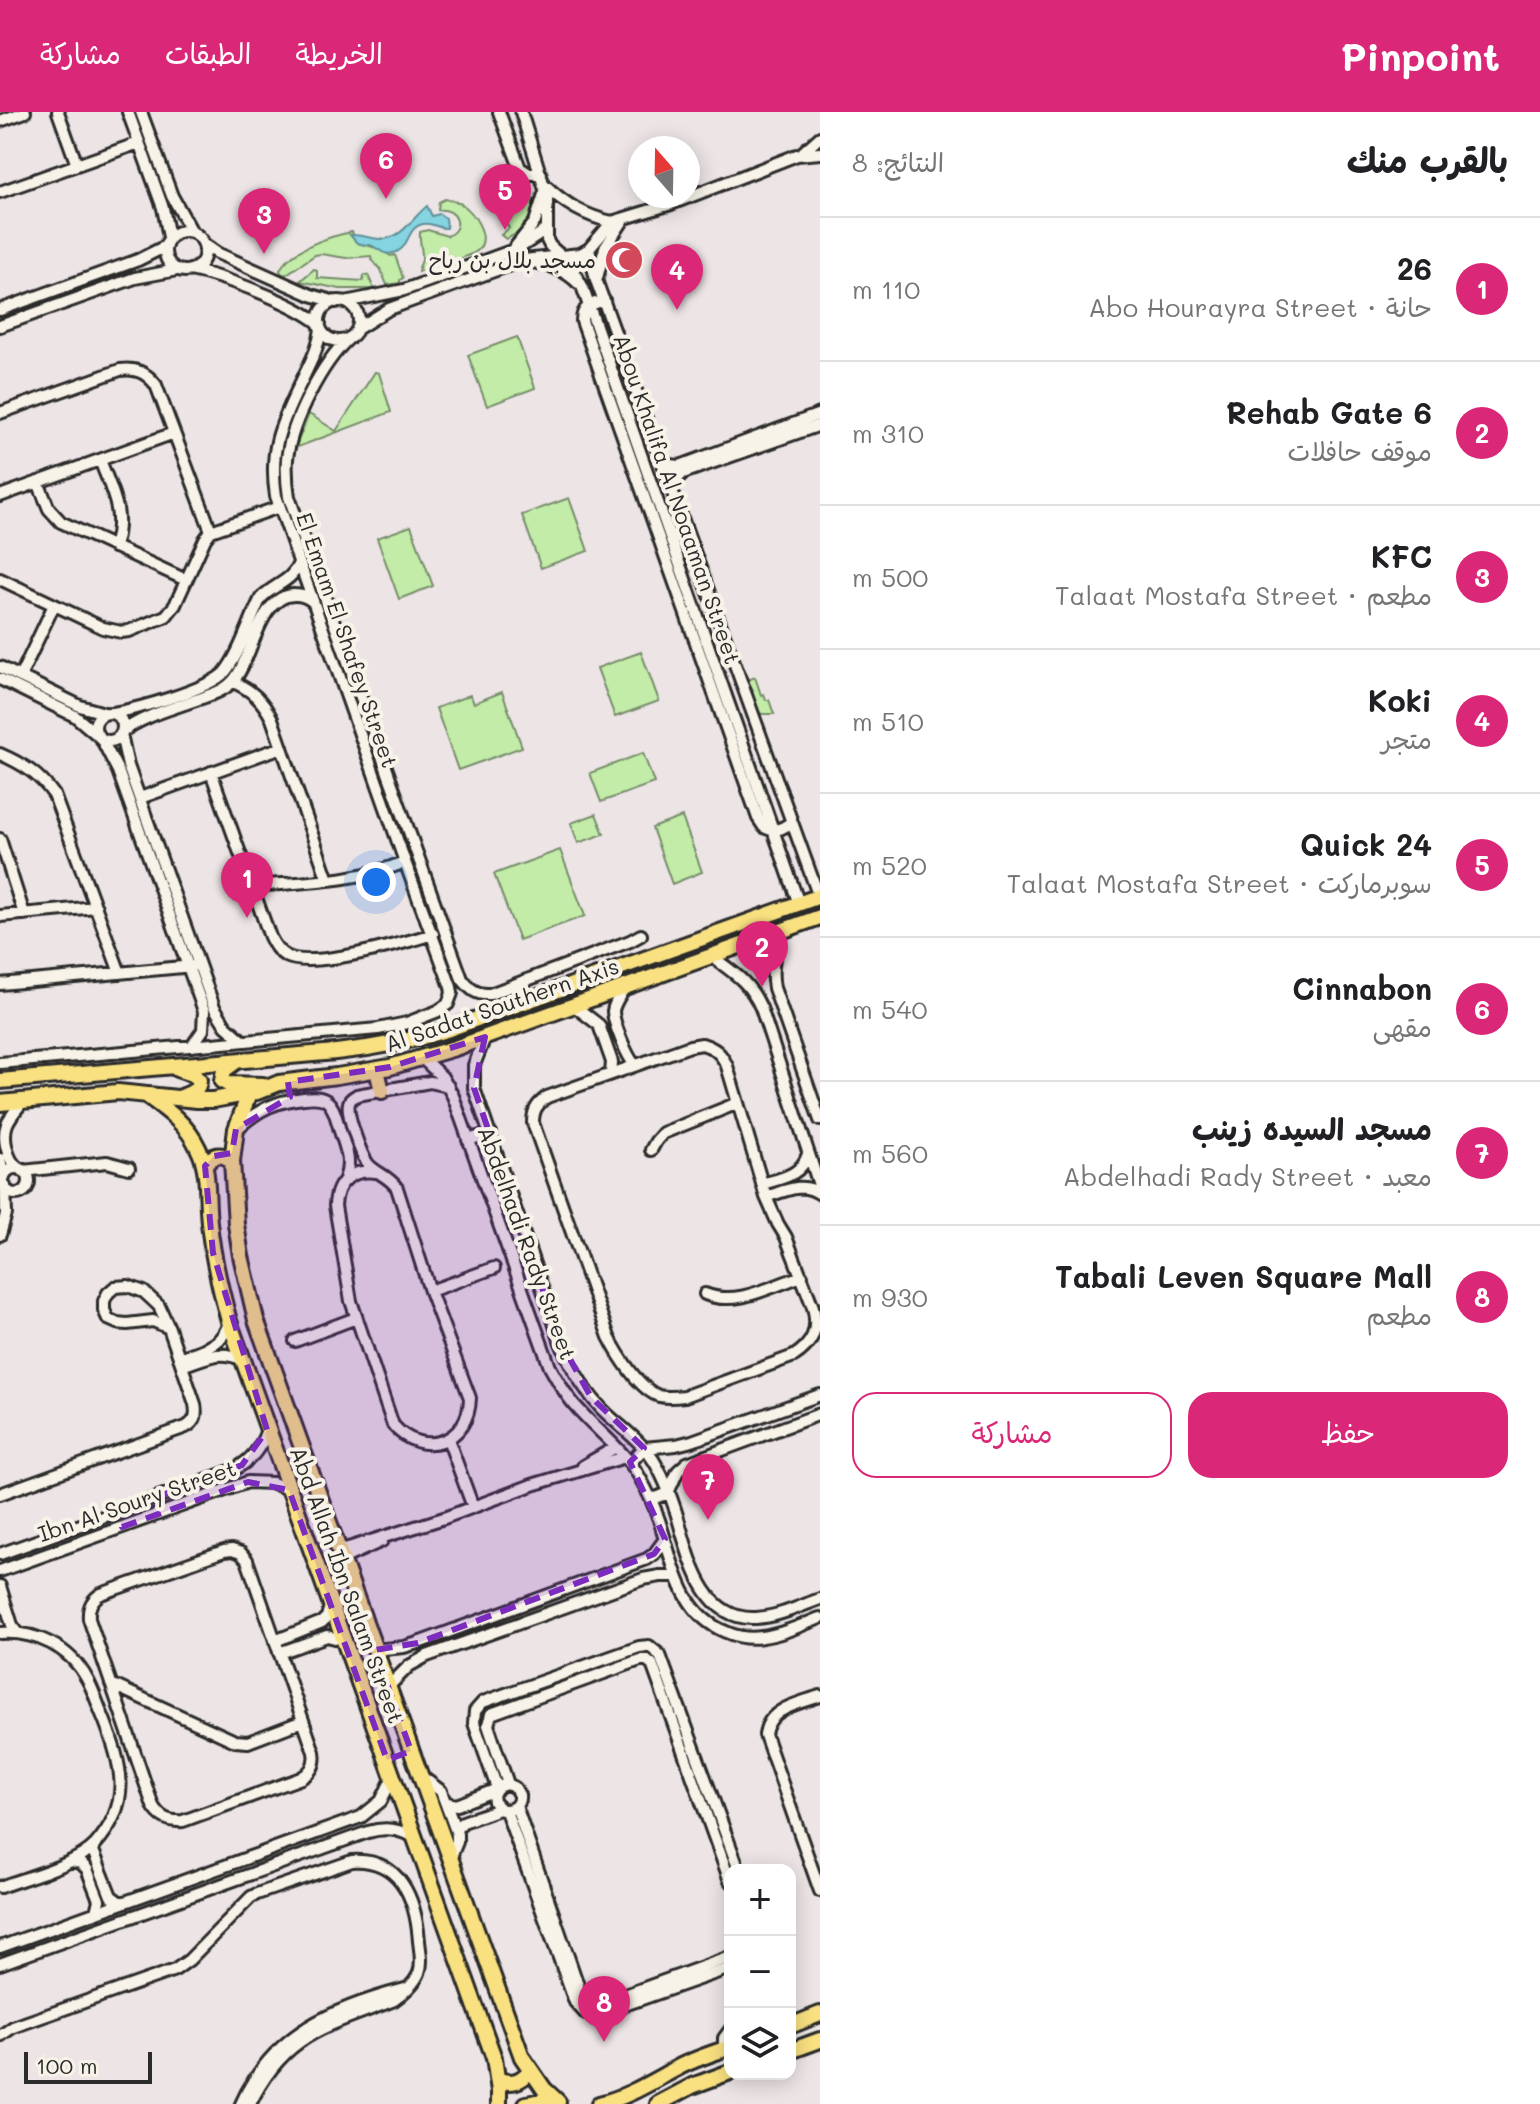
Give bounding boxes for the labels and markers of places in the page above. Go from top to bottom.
pin: 6 [360,133,412,199]
pin: 5 [479,164,531,230]
pin: 3 [238,188,290,254]
mosque icon: مسجد بلال بن رباح [603,239,645,281]
pin: 4 [651,244,703,310]
place label: مسجد بلال بن رباح [428,245,596,275]
pin: 1 [221,852,273,918]
pin: 2 [736,921,788,987]
pin: 7 [682,1454,734,1520]
pin: 8 [578,1976,630,2042]

